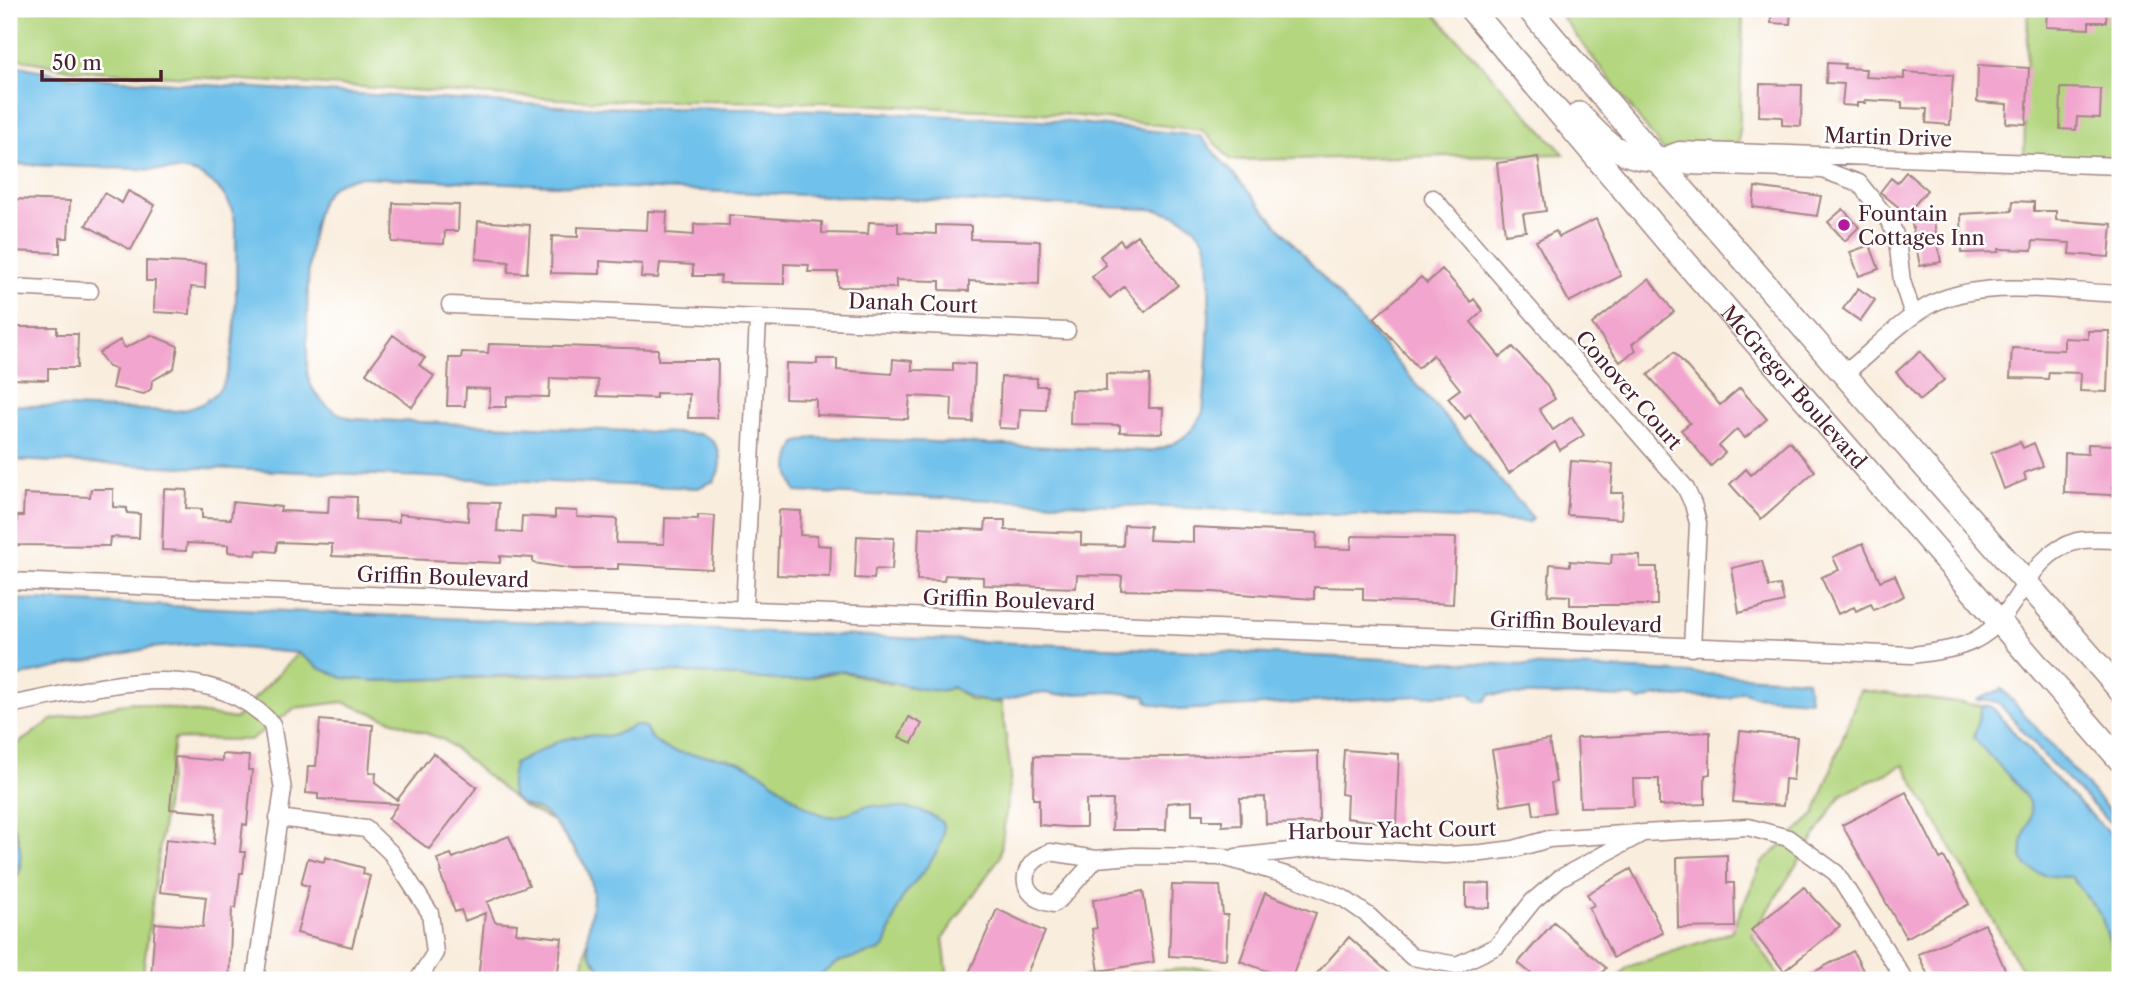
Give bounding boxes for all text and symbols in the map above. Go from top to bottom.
scale bar [42,38,161,82]
text: 50 m [52,50,102,75]
street label: Martin Drive [1824,122,1952,152]
place label: Fountain Cottages Inn [1858,201,1985,250]
marker: Fountain Cottages Inn [1836,217,1852,233]
street label: Danah Court [848,288,979,318]
street label: McGregor Boulevard [1716,300,1872,473]
street label: Conover Court [1571,325,1688,455]
street label: Griffin Boulevard [356,561,530,593]
street label: Griffin Boulevard [922,584,1096,616]
street label: Griffin Boulevard [1489,606,1663,638]
street label: Harbour Yacht Court [1287,816,1497,844]

